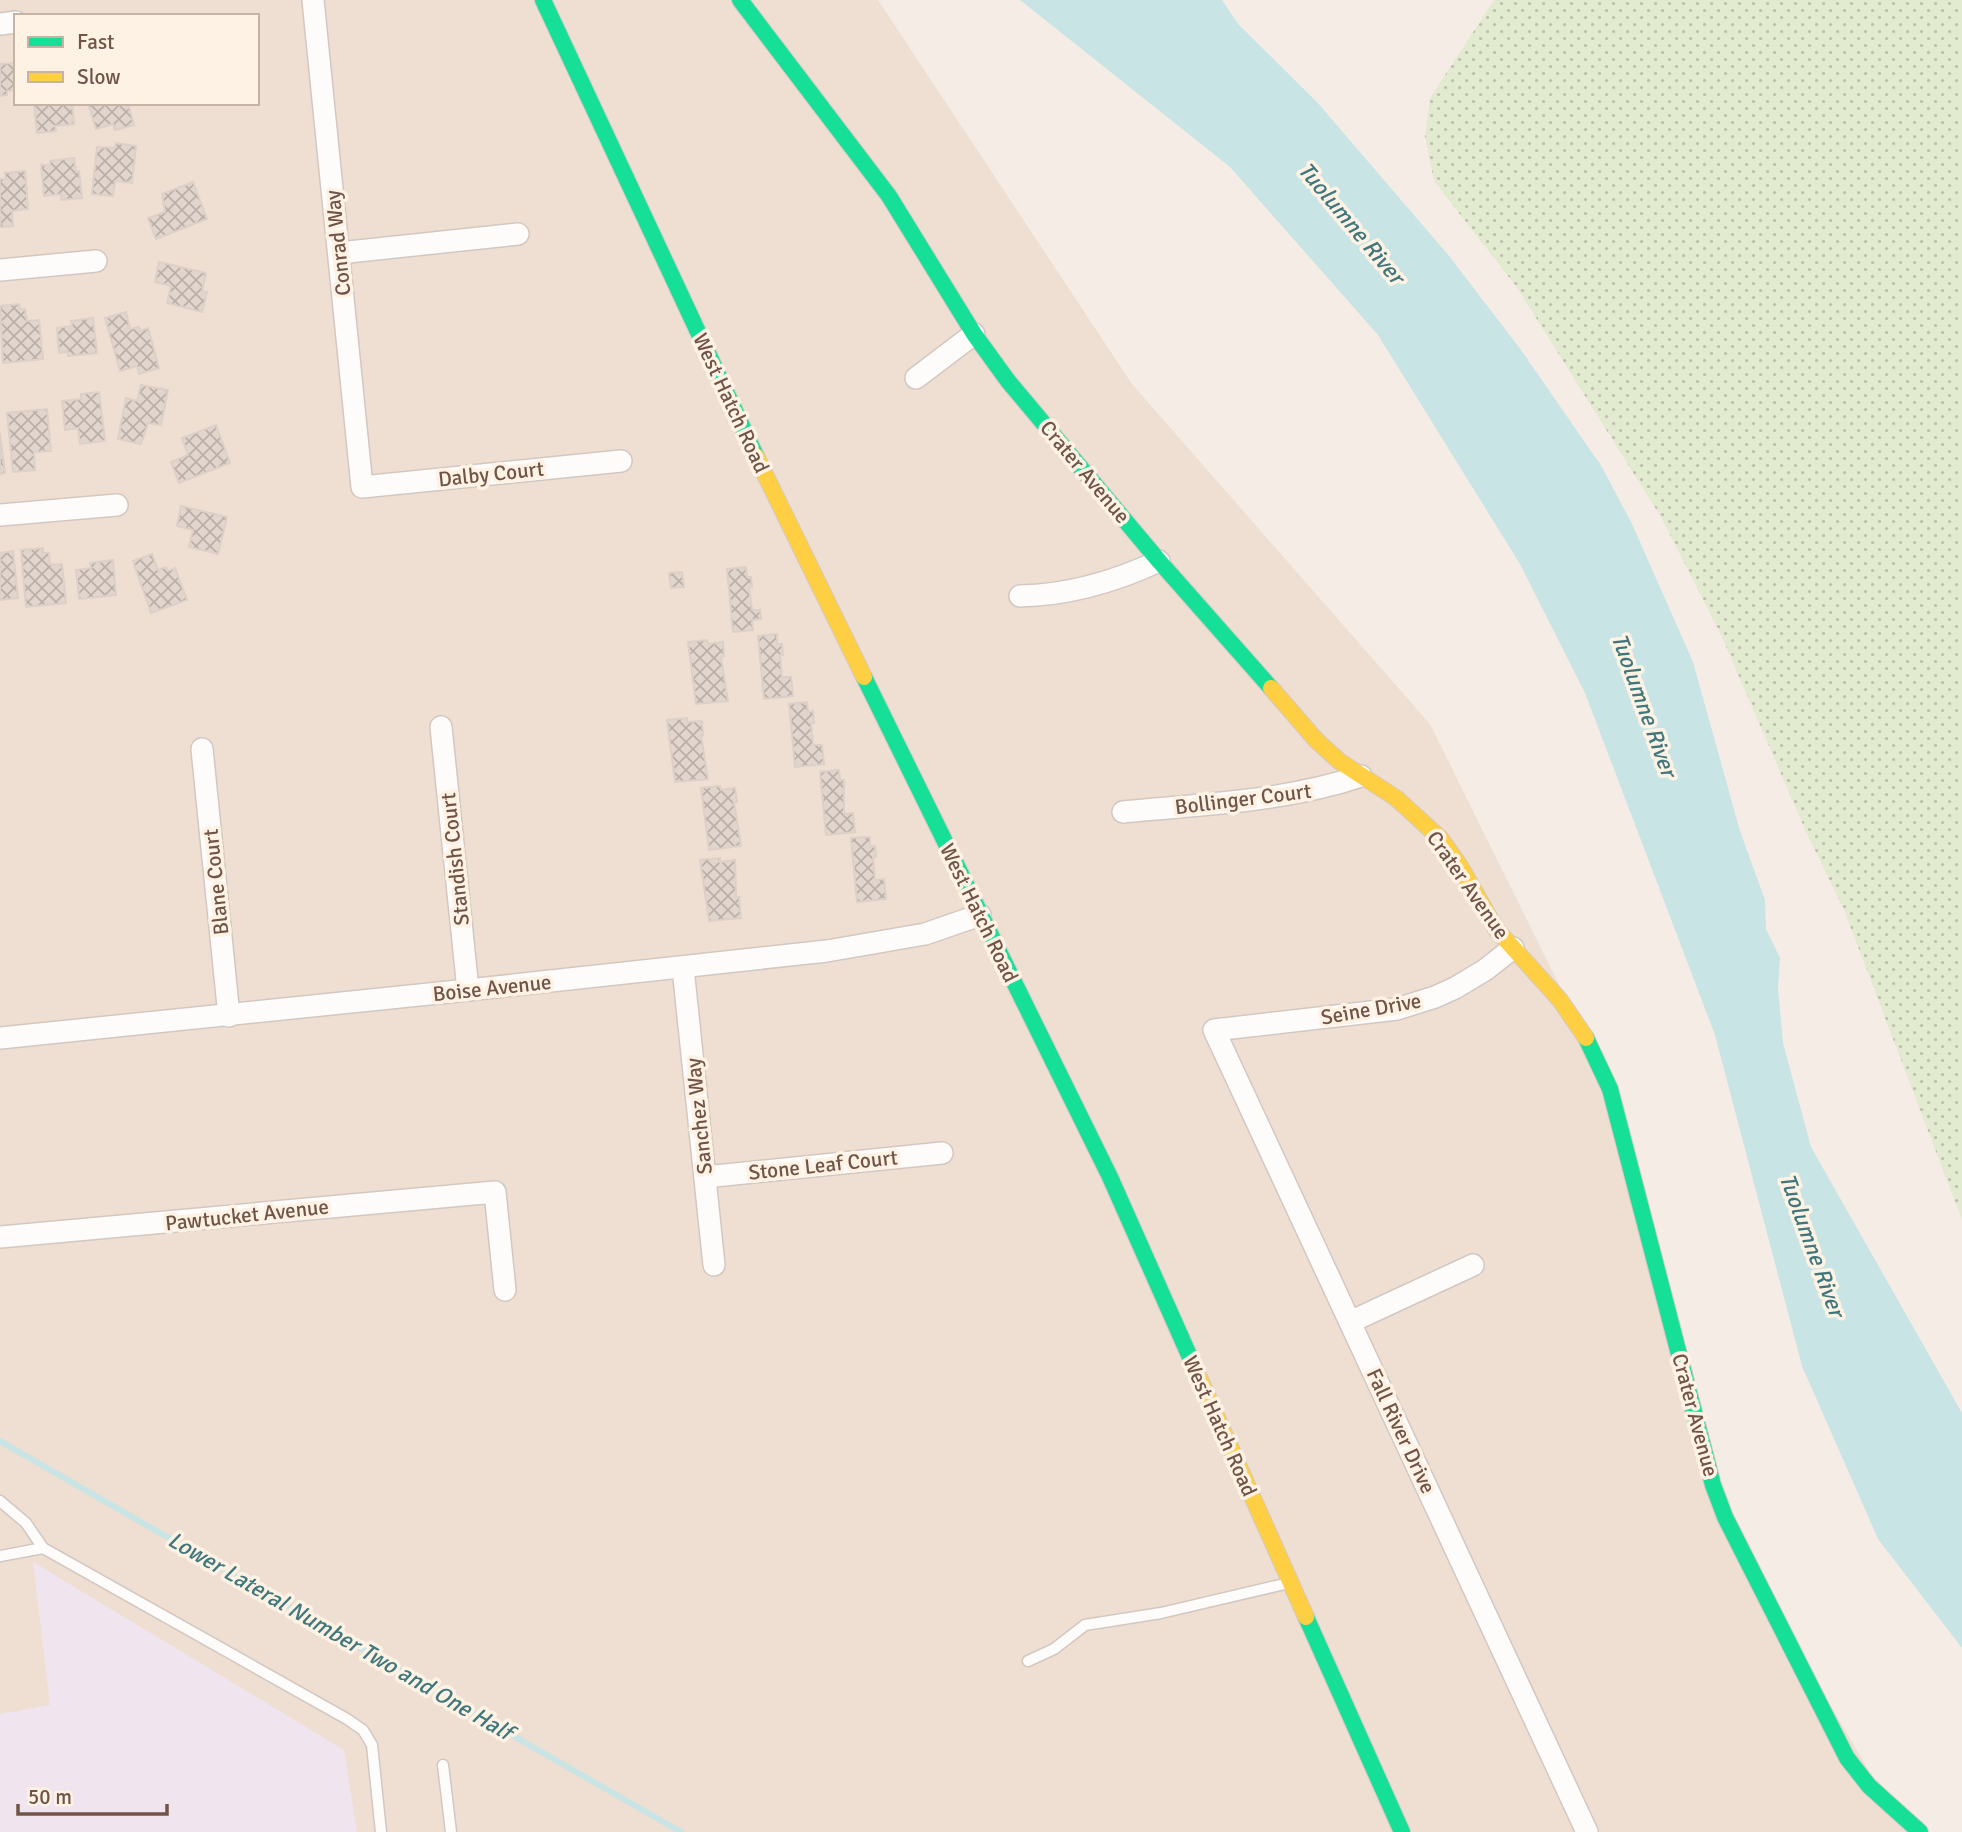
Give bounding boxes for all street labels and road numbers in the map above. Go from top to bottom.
street label: Conrad Way [320,189,356,297]
street label: West Hatch Road [687,329,775,477]
street label: Crater Avenue [1034,415,1136,529]
street label: Dalby Court [437,456,545,492]
street label: Bollinger Court [1173,778,1313,820]
street label: Standish Court [435,791,475,927]
street label: Crater Avenue [1421,826,1515,944]
street label: Blane Court [198,828,234,936]
street label: West Hatch Road [934,839,1024,987]
street label: Boise Avenue [431,969,553,1007]
street label: Seine Drive [1319,987,1423,1031]
street label: Sanchez Way [680,1056,718,1175]
street label: Stone Leaf Court [747,1144,899,1186]
street label: Pawtucket Avenue [164,1193,330,1237]
street label: Crater Avenue [1666,1351,1724,1479]
street label: West Hatch Road [1177,1352,1263,1500]
street label: Fall River Drive [1361,1364,1441,1498]

